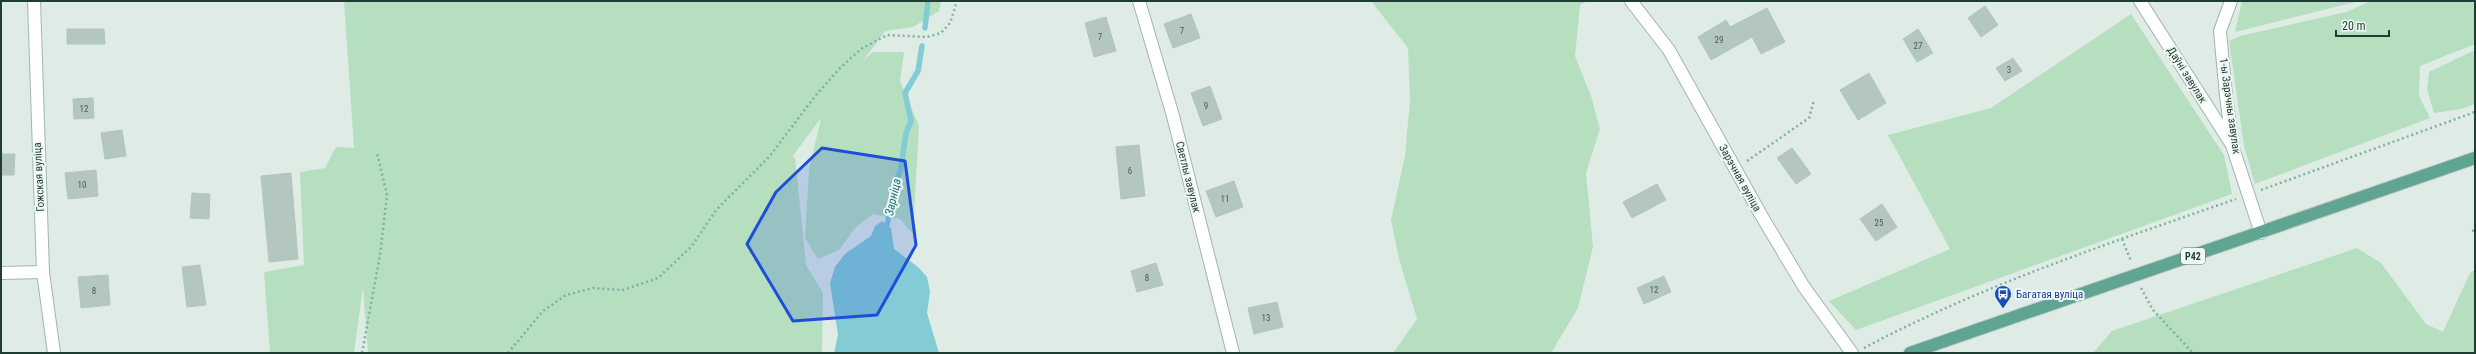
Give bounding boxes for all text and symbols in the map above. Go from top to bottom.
scale bar [2336,12,2389,38]
text: 20 m [2342,19,2366,33]
house number: 7 [1180,26,1185,36]
house number: 7 [1098,32,1103,42]
house number: 29 [1715,35,1723,45]
house number: 27 [1914,41,1923,51]
street label: Даўні завулак [2165,44,2210,106]
street label: 1-ы Зарэчны завулак [2217,57,2243,156]
house number: 3 [2007,65,2011,75]
house number: 9 [1204,101,1208,111]
house number: 12 [80,104,89,114]
street label: Светлы завулак [1173,140,1203,215]
street label: Гожская вуліца [31,142,47,212]
street label: Зарэчная вуліца [1716,142,1764,214]
house number: 6 [1128,166,1132,176]
water label: Зарніца [882,177,904,217]
house number: 10 [78,180,86,190]
house number: 11 [1221,194,1229,204]
house number: 25 [1875,218,1884,228]
road number: Р42 [2181,248,2205,264]
house number: 8 [1145,273,1149,283]
bus stop icon: Багатая вуліца [1993,284,2013,309]
house number: 12 [1650,285,1659,295]
house number: 8 [92,286,96,296]
place label: Багатая вуліца [2016,288,2083,301]
house number: 13 [1262,313,1270,323]

